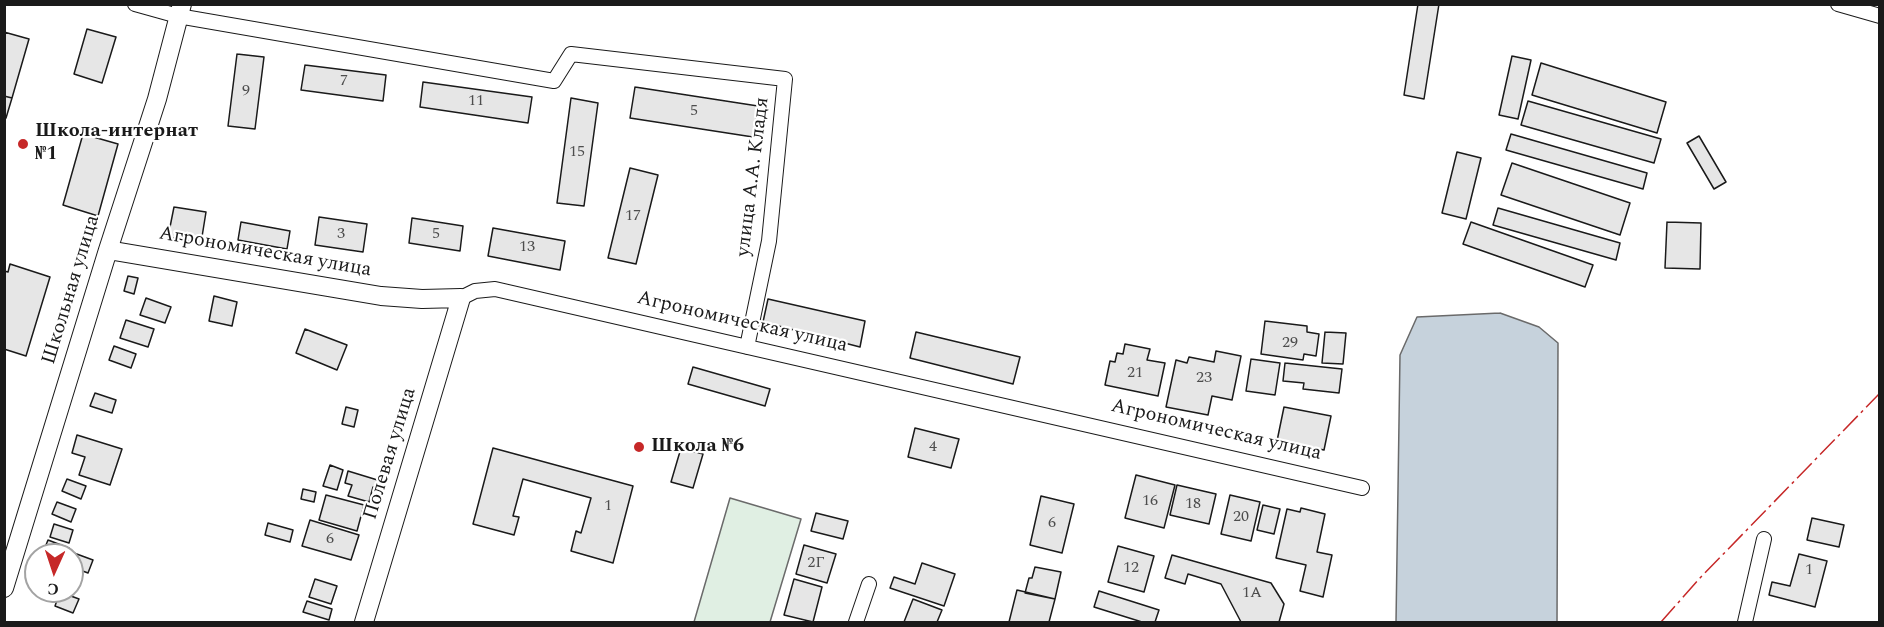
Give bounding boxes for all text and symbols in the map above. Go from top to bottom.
house number: 7 [340,72,348,92]
house number: 9 [242,82,250,102]
house number: 11 [468,92,484,112]
street label: улица А.А. Кладя [732,96,776,258]
house number: 5 [690,102,698,122]
place label: Школа-интернат №1 [35,120,198,167]
marker: Школа-интернат №1 [16,137,30,151]
house number: 15 [569,143,585,163]
house number: 17 [625,207,641,227]
street label: Школьная улица [38,213,106,367]
street label: Агрономическая улица [157,222,373,284]
house number: 3 [337,225,345,245]
house number: 5 [432,225,440,245]
house number: 13 [519,238,535,258]
street label: Агрономическая улица [634,287,850,359]
house number: 29 [1282,334,1298,354]
house number: 21 [1127,364,1143,384]
house number: 23 [1196,369,1212,389]
street label: Полевая улица [360,385,422,523]
street label: Агрономическая улица [1108,395,1324,467]
place label: Школа №6 [651,435,744,459]
house number: 4 [929,438,937,458]
marker: Школа №6 [632,440,646,454]
house number: 16 [1142,492,1158,512]
house number: 18 [1185,495,1201,515]
house number: 1 [604,497,612,517]
house number: 20 [1233,508,1249,528]
house number: 6 [1048,514,1056,534]
house number: 6 [326,530,334,550]
north arrow [24,543,84,603]
house number: 2Г [807,554,825,574]
house number: 12 [1123,559,1139,579]
house number: 1 [1805,561,1813,581]
text: С [47,577,59,601]
house number: 1А [1242,584,1262,604]

